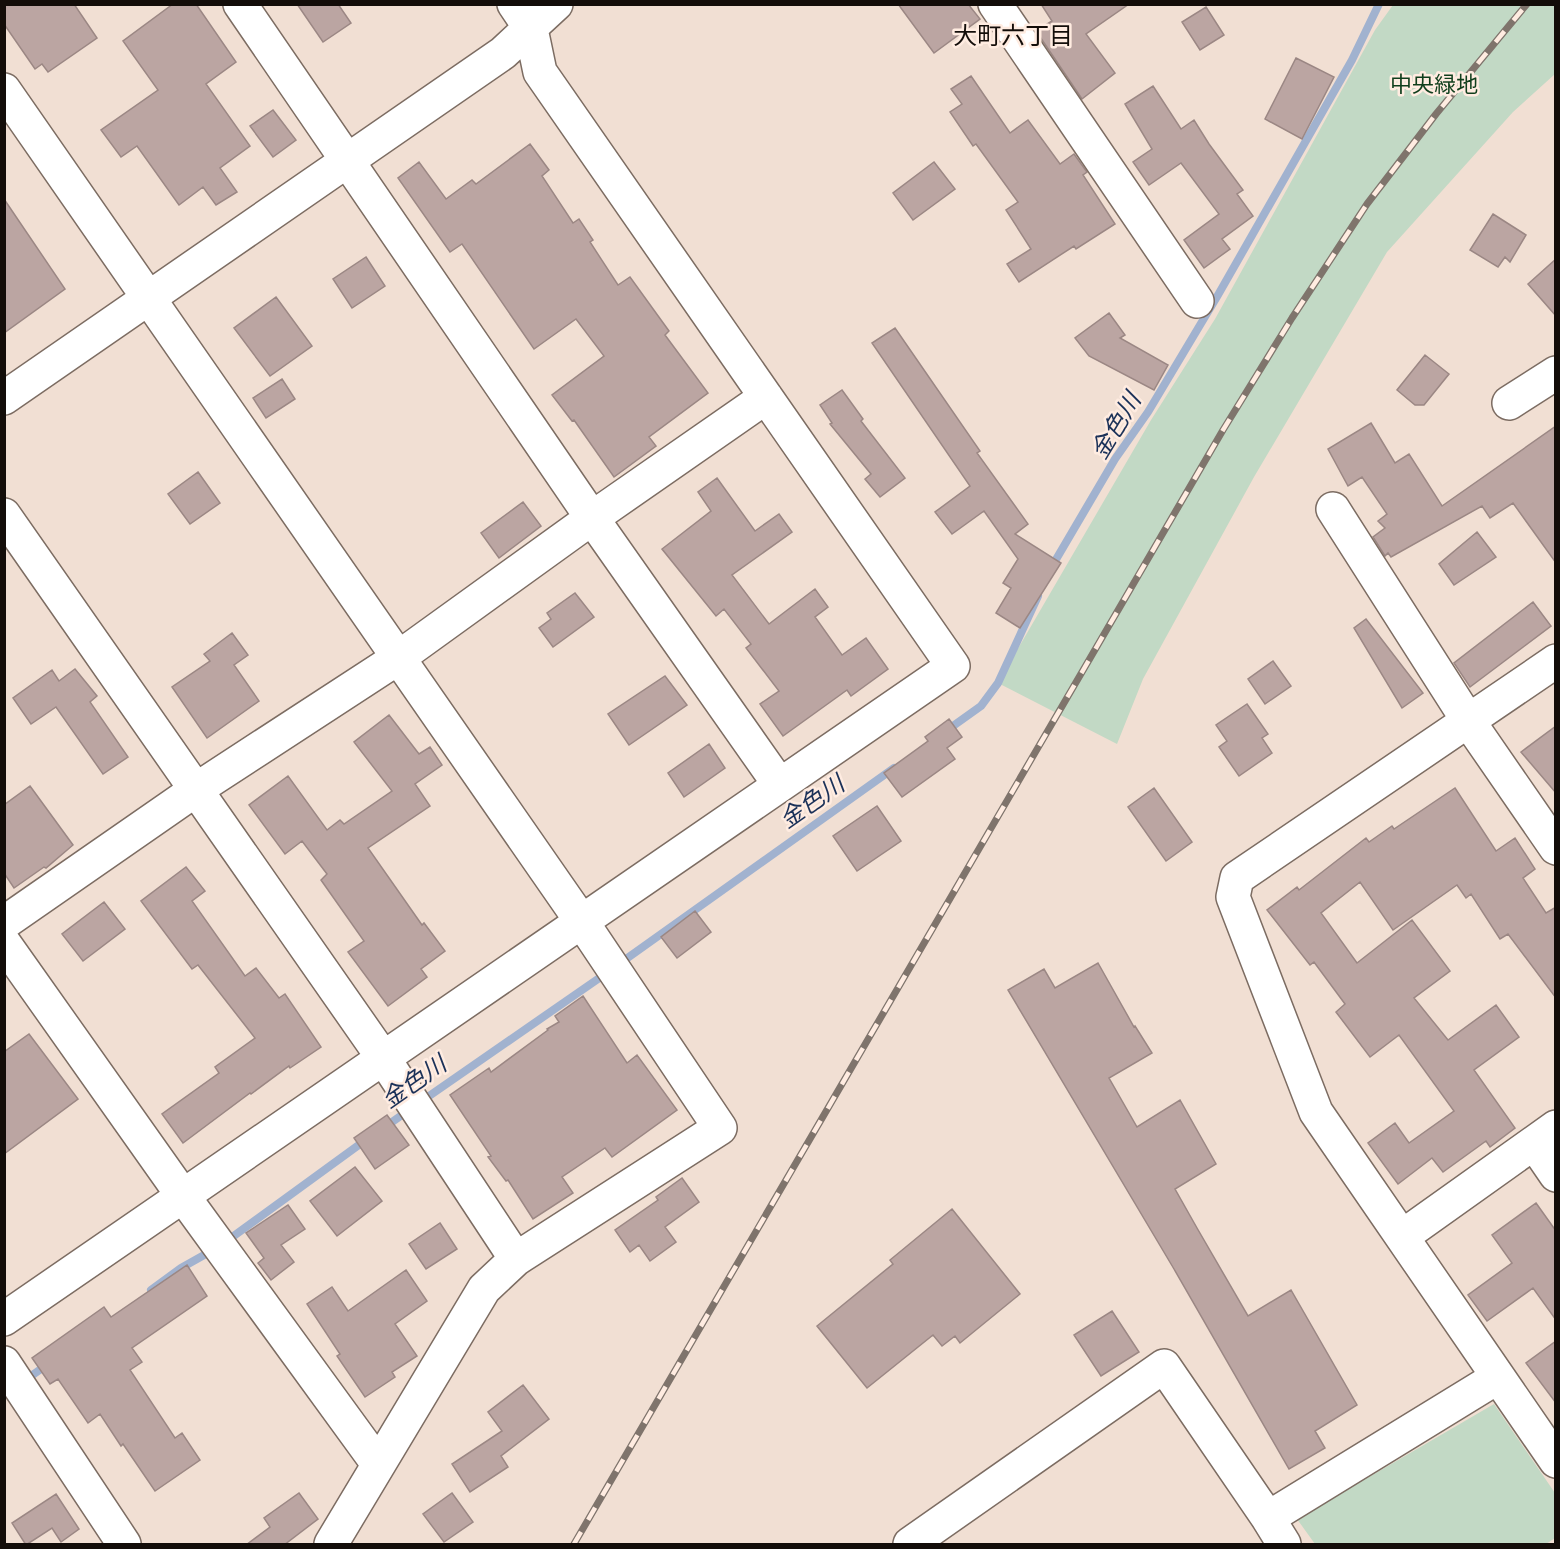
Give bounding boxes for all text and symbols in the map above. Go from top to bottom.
district label: 大町六丁目 [953,22,1073,51]
park label: 中央緑地 [1390,72,1478,99]
water label: 金色川 [1085,385,1149,465]
water label: 金色川 [774,768,853,835]
water label: 金色川 [376,1048,455,1115]

